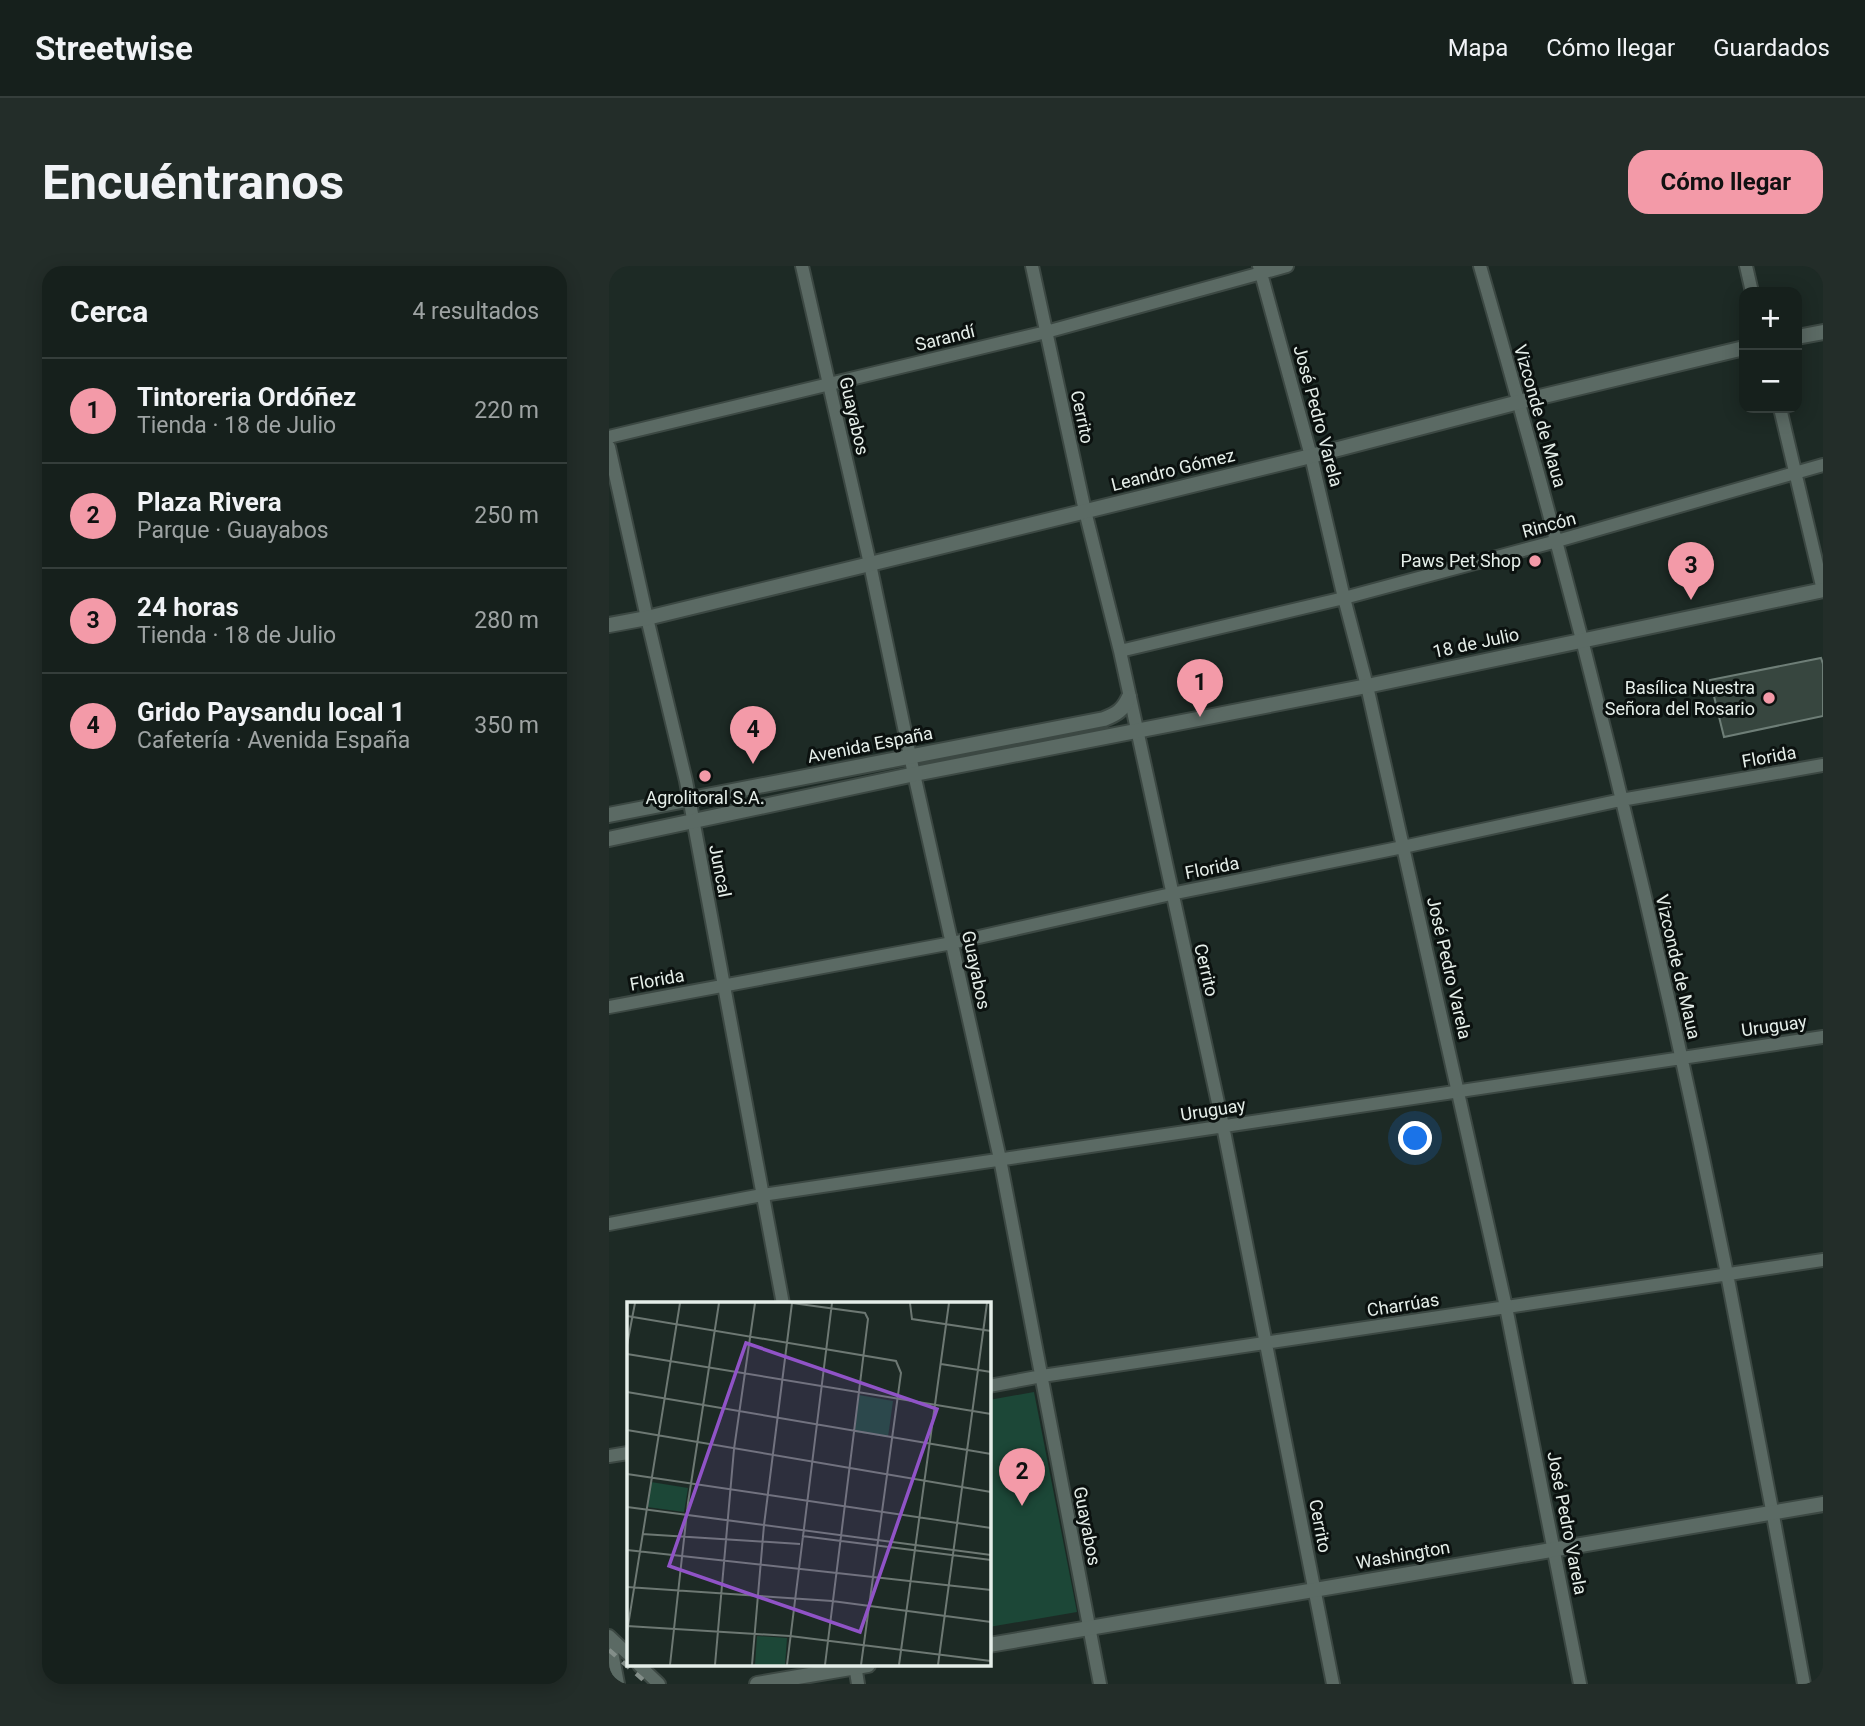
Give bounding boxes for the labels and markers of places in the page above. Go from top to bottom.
pin: 3 [1668,542,1714,600]
place label: Paws Pet Shop [1401,550,1521,571]
marker: Paws Pet Shop [1527,553,1543,569]
pin: 1 [1177,659,1223,717]
place label: Basílica Nuestra Señora del Rosario [1605,677,1755,719]
marker: Basílica Nuestra Señora del Rosario [1761,690,1777,706]
pin: 4 [730,706,776,764]
marker: Agrolitoral S.A. [697,768,713,784]
place label: Agrolitoral S.A. [645,787,765,808]
pin: 2 [999,1448,1045,1506]

